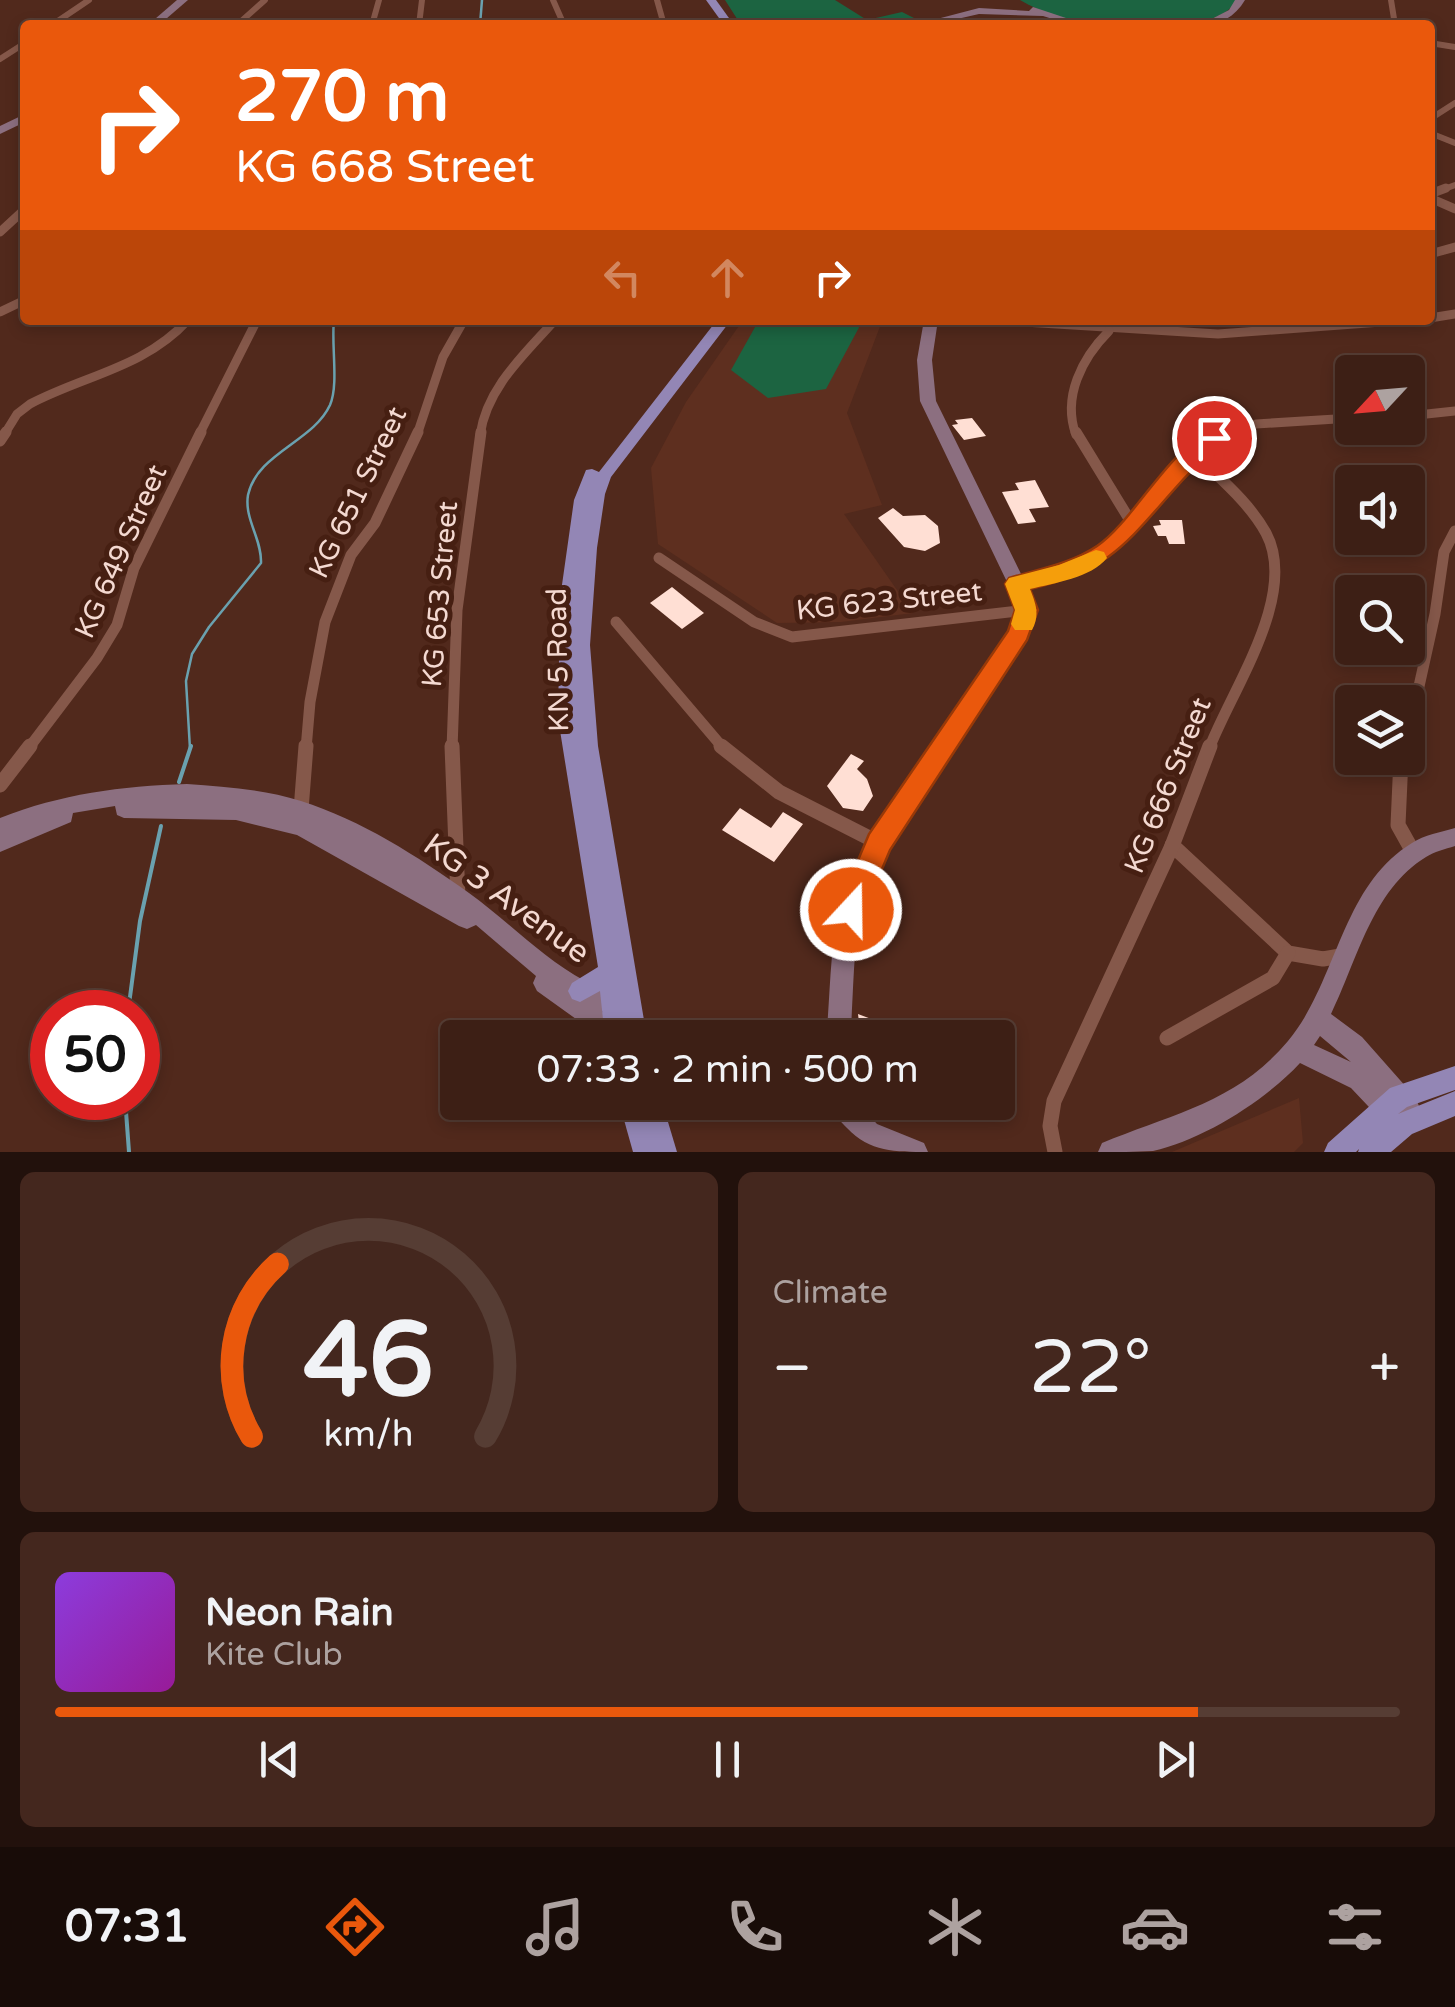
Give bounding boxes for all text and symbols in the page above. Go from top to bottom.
text: 270 m [235,56,449,140]
icon: right [70,60,200,190]
text: KG 668 Street [235,141,535,195]
icon: left [595,250,650,305]
icon: ahead [700,250,755,305]
icon: right [805,250,860,305]
north arrow [1335,355,1425,445]
map controls [1335,355,1425,775]
pin [1172,396,1257,481]
street label: KG 651 Street [302,401,414,584]
icon: arrive [1187,411,1242,466]
street label: KG 649 Street [67,459,174,643]
button: sound [1335,465,1425,555]
street label: KG 653 Street [415,499,465,688]
street label: KG 623 Street [795,574,984,628]
button: search [1335,575,1425,665]
street label: KN 5 Road [540,588,576,732]
button: layers [1335,685,1425,775]
street label: KG 666 Street [1117,692,1219,878]
street label: KG 3 Avenue [416,826,597,972]
position arrow [799,858,903,962]
speed limit sign: 50 [30,990,160,1120]
text: 07:33 · 2 min · 500 m [536,1047,919,1093]
text: Climate [773,1274,888,1312]
text: 46 [303,1299,434,1424]
text: 22° [1029,1323,1152,1413]
text: − [773,1336,812,1402]
text: + [1369,1336,1400,1402]
text: km/h [324,1413,414,1456]
text: Neon Rain [205,1590,394,1636]
text: Kite Club [205,1636,343,1674]
icon: previous [252,1732,307,1787]
icon: pause [700,1732,755,1787]
icon: next [1148,1732,1203,1787]
icon: directions [320,1892,390,1962]
icon: music [520,1892,590,1962]
icon: phone [720,1892,790,1962]
icon: climate [920,1892,990,1962]
icon: car [1120,1892,1190,1962]
icon: filters [1320,1892,1390,1962]
text: 07:31 [65,1900,190,1954]

